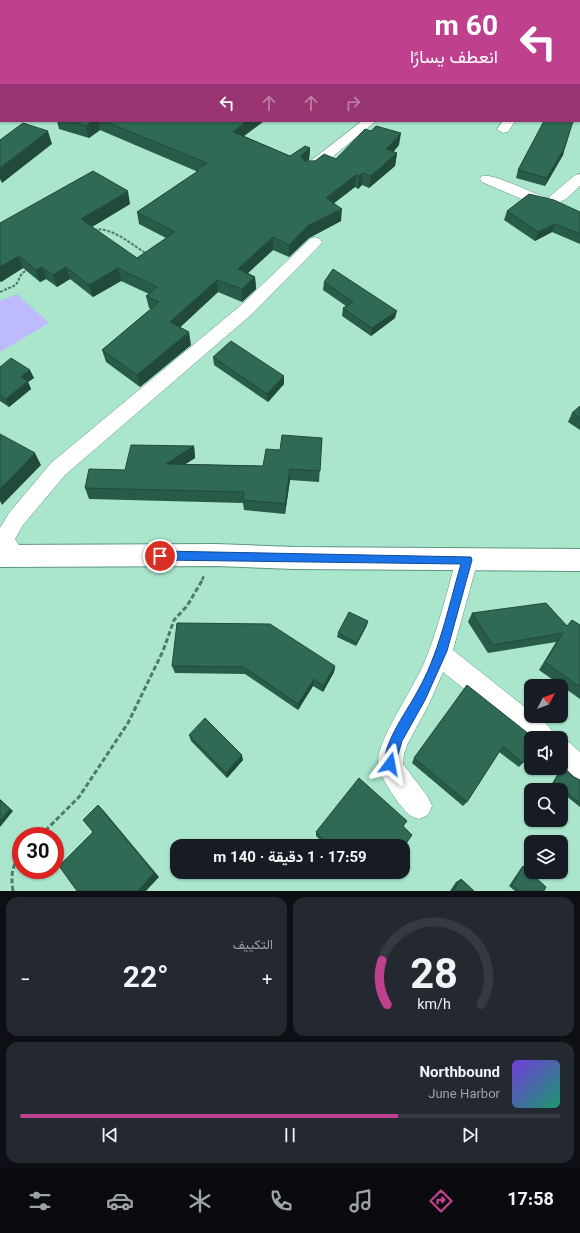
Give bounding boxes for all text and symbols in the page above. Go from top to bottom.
text: 60 m [435,6,498,50]
icon: left [512,16,564,68]
text: انعطف يسارًا [410,45,498,73]
icon: left [216,92,238,114]
icon: ahead [258,92,280,114]
icon: ahead [300,92,322,114]
icon: right [342,92,364,114]
pin [143,539,177,573]
icon: arrive [149,545,171,567]
north arrow [524,679,568,723]
map controls [524,679,568,879]
button: sound [524,731,568,775]
position arrow [369,743,411,785]
button: search [524,783,568,827]
speed limit sign: 30 [12,827,64,879]
button: layers [524,835,568,879]
text: 17:59 · 1 دقيقة · 140 m [213,847,367,870]
text: التكييف [233,936,273,956]
text: 28 [410,944,457,1009]
text: 22° [123,956,169,1003]
text: − [20,962,30,997]
text: + [261,962,273,997]
text: km/h [417,993,450,1016]
text: Northbound [419,1062,500,1085]
text: June Harbor [428,1085,500,1105]
icon: previous [99,1124,121,1146]
icon: pause [279,1124,301,1146]
icon: next [459,1124,481,1146]
icon: filters [26,1187,54,1215]
icon: car [106,1187,134,1215]
icon: climate [186,1187,214,1215]
icon: phone [267,1187,295,1215]
icon: music [347,1187,375,1215]
icon: directions [427,1187,455,1215]
text: 17:58 [507,1187,554,1215]

